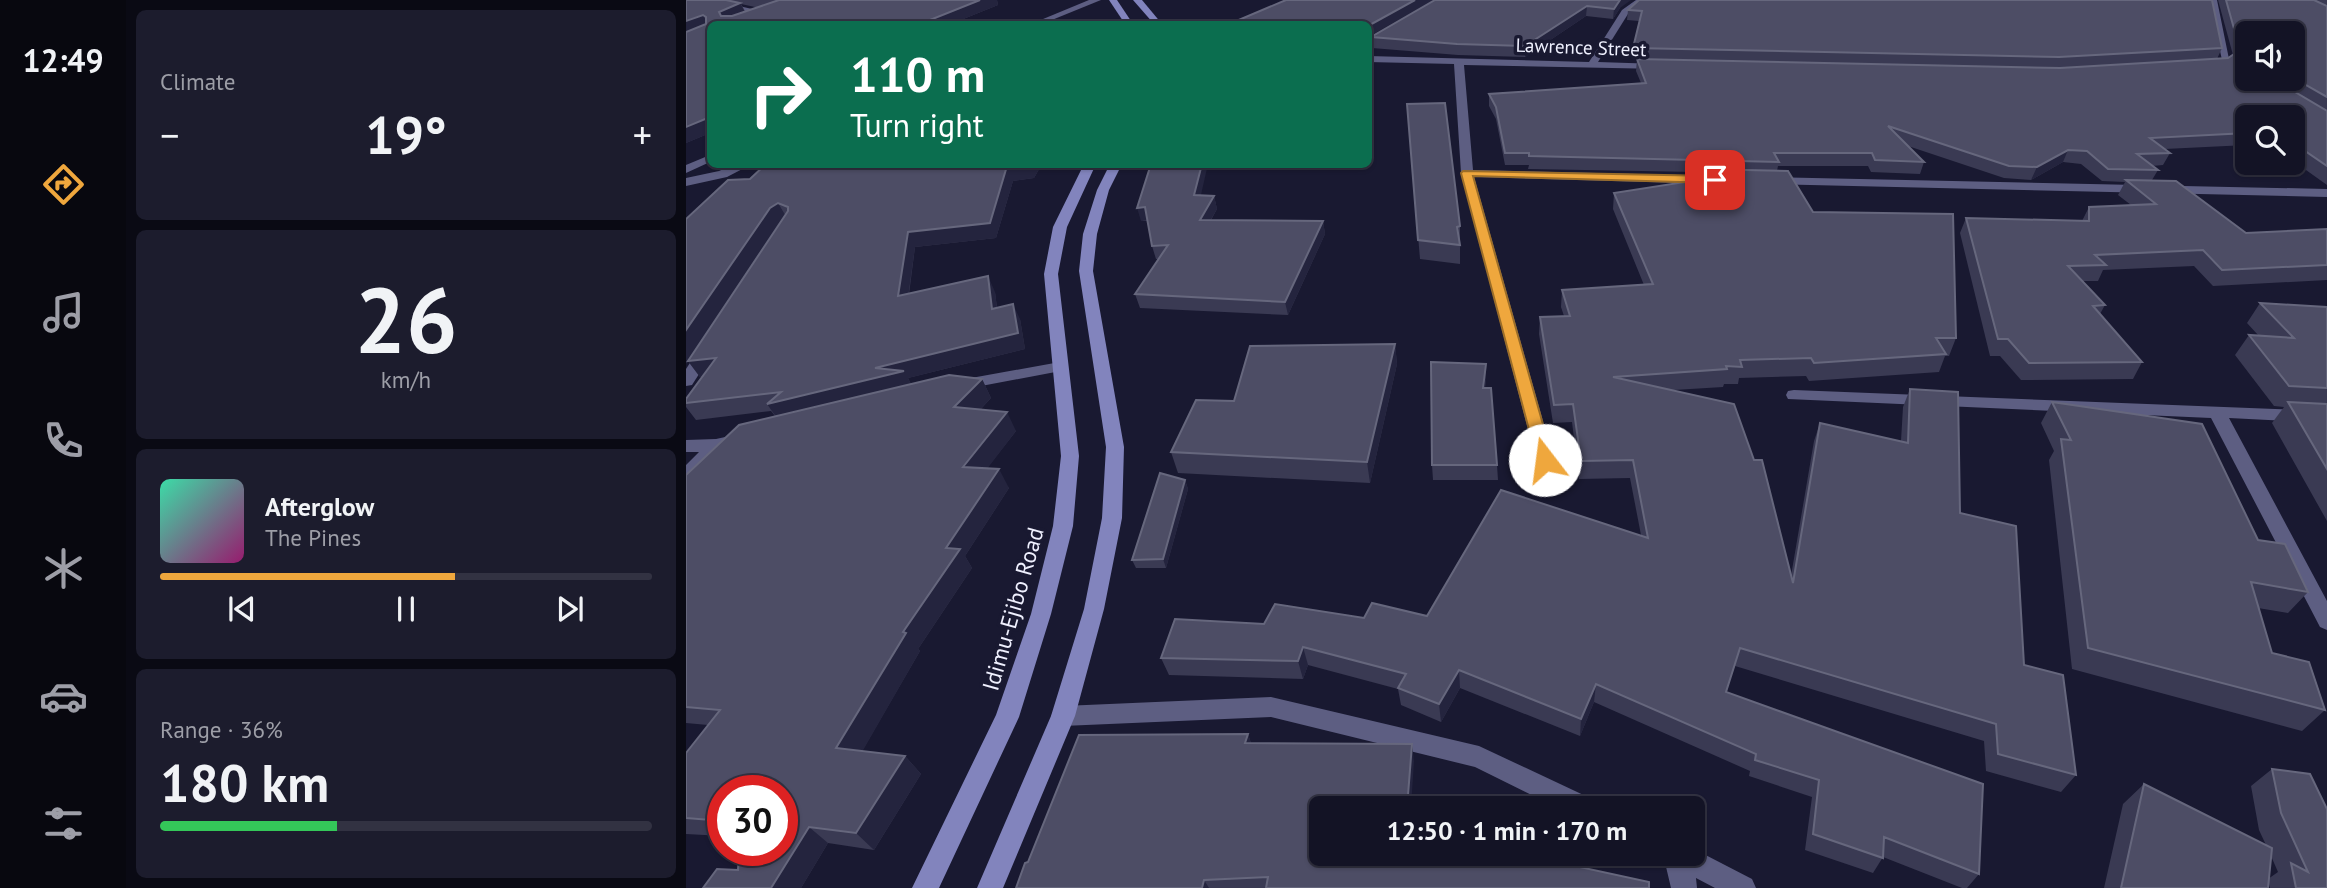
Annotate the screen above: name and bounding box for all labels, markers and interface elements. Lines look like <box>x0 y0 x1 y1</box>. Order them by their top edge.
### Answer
map controls <box>2235 21 2305 175</box>
button: sound <box>2235 21 2305 91</box>
street label: Lawrence Street <box>1515 33 1647 61</box>
text: 12:49 <box>22 39 104 81</box>
text: 110 m <box>850 42 985 106</box>
icon: right <box>735 49 826 140</box>
text: Climate <box>160 67 235 96</box>
text: 19° <box>365 101 447 168</box>
text: Turn right <box>850 104 984 146</box>
button: search <box>2235 105 2305 175</box>
text: − <box>160 110 179 159</box>
text: + <box>633 110 652 159</box>
pin <box>1685 150 1745 210</box>
icon: directions <box>39 160 88 209</box>
icon: arrive <box>1696 161 1734 199</box>
text: 26 <box>354 260 458 378</box>
icon: music <box>39 288 88 337</box>
text: km/h <box>381 365 431 394</box>
icon: phone <box>39 416 88 465</box>
position arrow <box>1508 423 1582 497</box>
text: Afterglow <box>265 490 374 523</box>
text: The Pines <box>265 523 361 552</box>
street label: Idimu-Ejibo Road <box>975 524 1050 694</box>
icon: climate <box>39 544 88 593</box>
icon: previous <box>223 590 261 628</box>
icon: pause <box>387 590 425 628</box>
icon: next <box>551 590 589 628</box>
icon: car <box>39 672 88 721</box>
text: Range · 36% <box>160 715 283 744</box>
text: 180 km <box>160 749 329 816</box>
speed limit sign: 30 <box>707 775 798 866</box>
icon: filters <box>39 799 88 848</box>
text: 12:50 · 1 min · 170 m <box>1387 814 1627 847</box>

